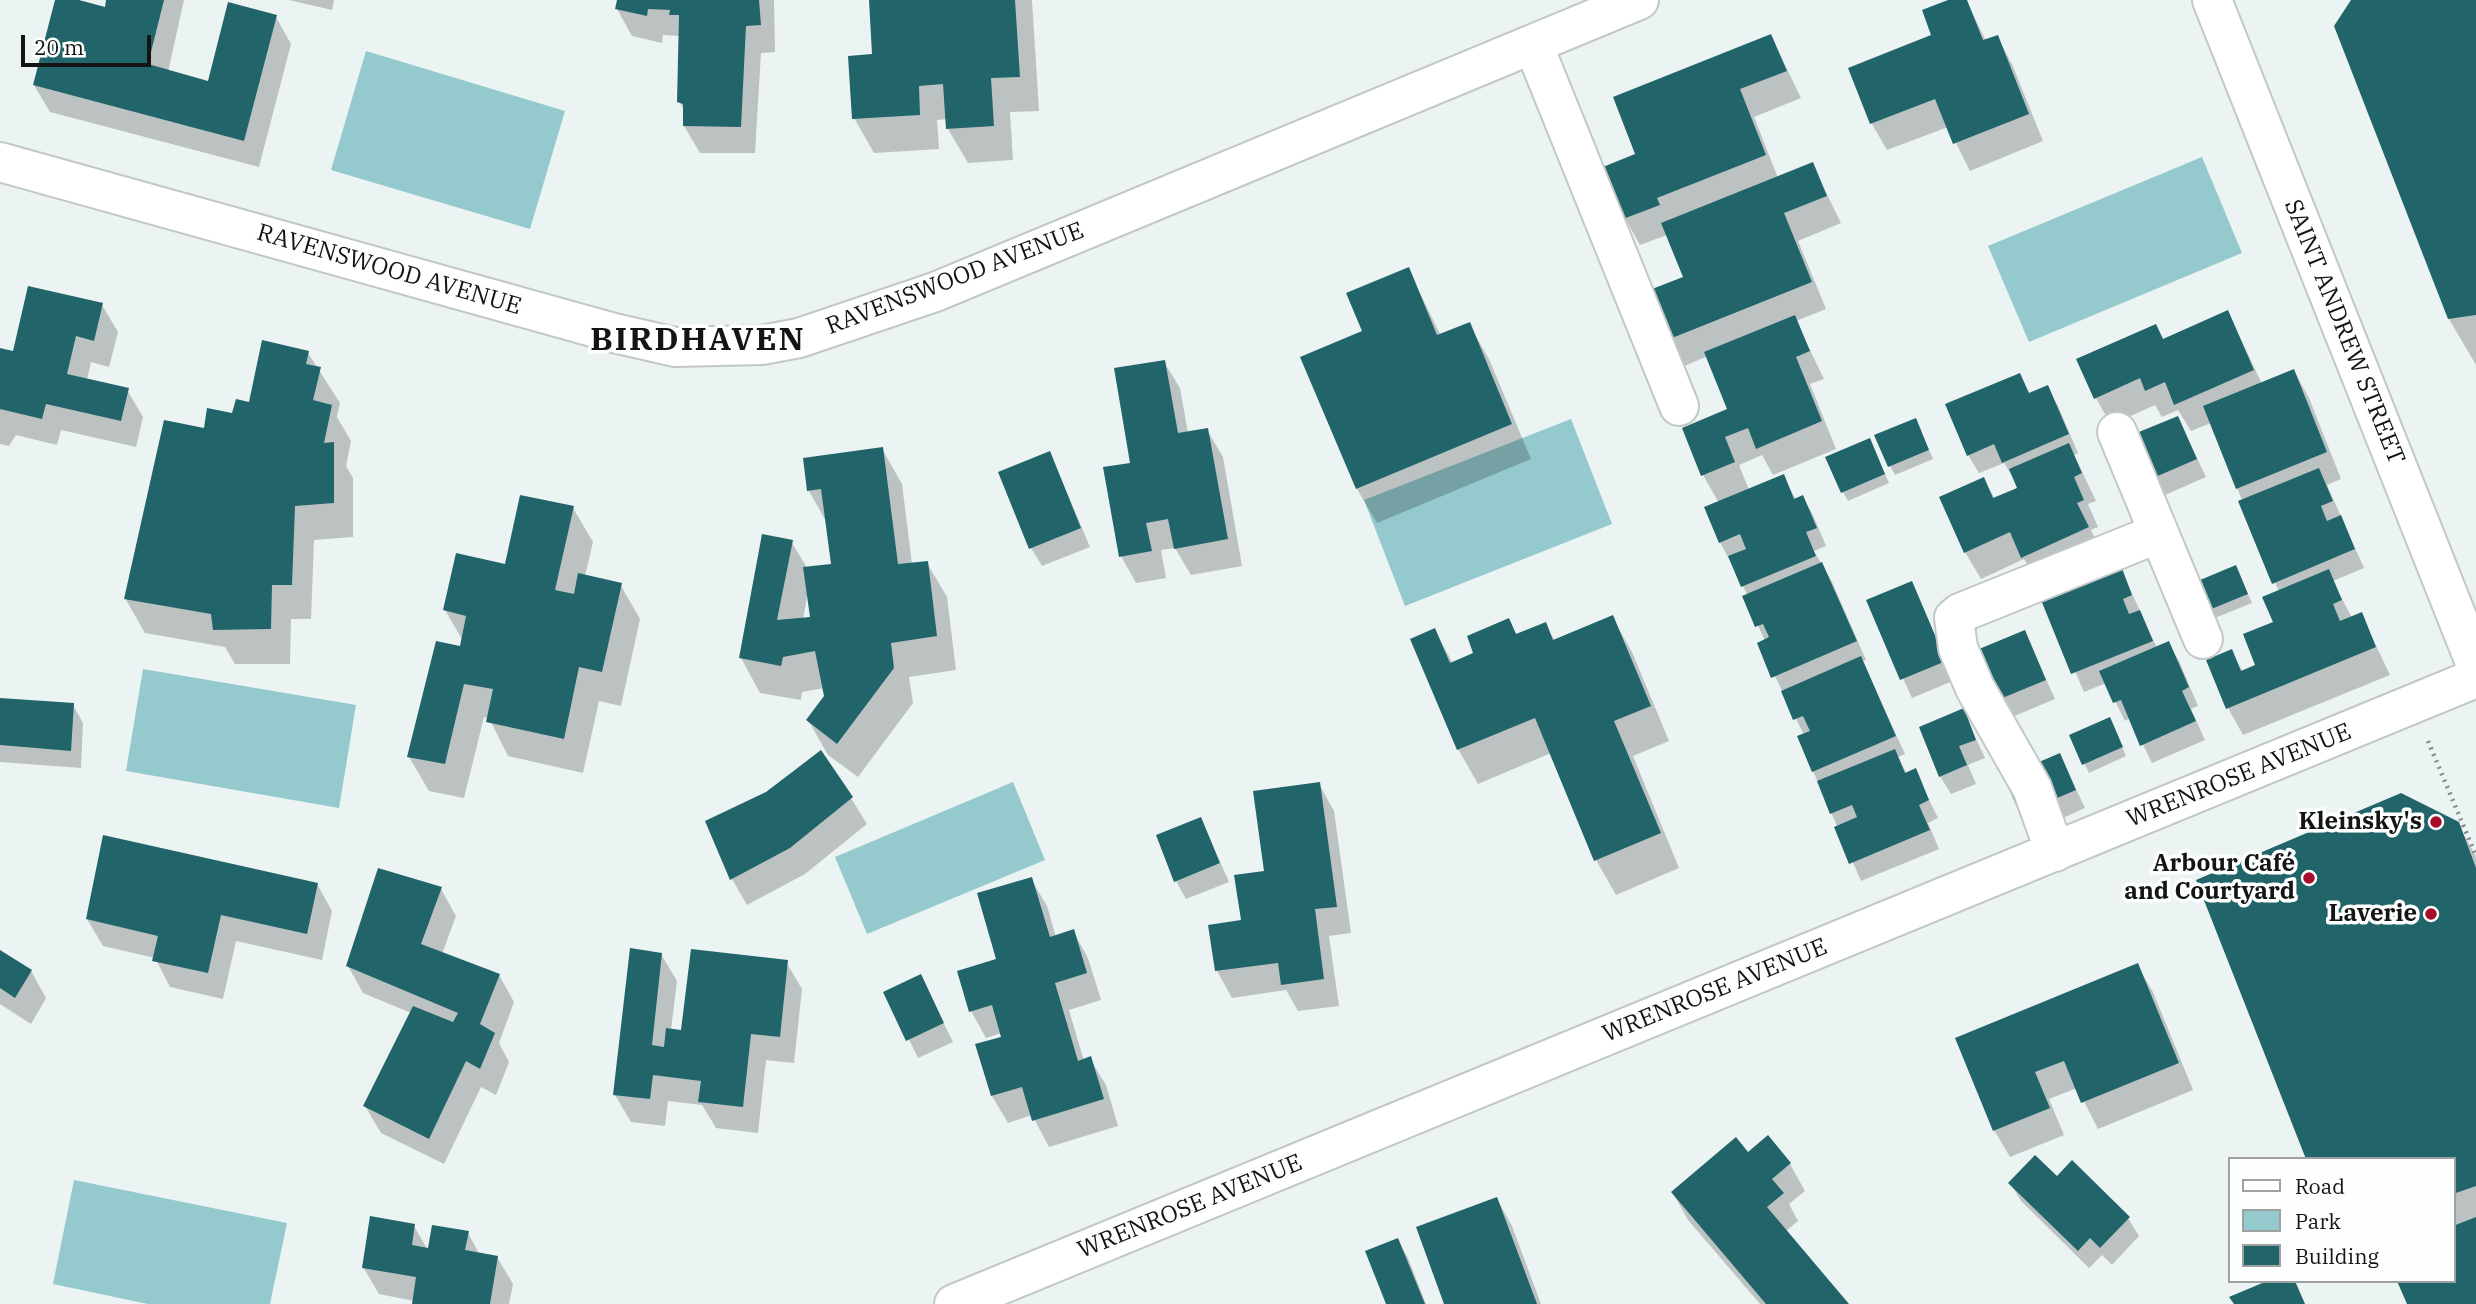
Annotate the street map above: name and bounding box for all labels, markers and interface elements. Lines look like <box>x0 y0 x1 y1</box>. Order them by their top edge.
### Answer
scale bar <box>24 21 154 65</box>
text: 20 m <box>34 33 84 61</box>
street label: SAINT ANDREW STREET <box>2278 195 2410 469</box>
street label: RAVENSWOOD AVENUE <box>822 217 1088 341</box>
street label: RAVENSWOOD AVENUE <box>253 218 525 322</box>
district label: BIRDHAVEN <box>591 322 805 360</box>
street label: WRENROSE AVENUE <box>2122 718 2356 834</box>
place label: Kleinsky's <box>2298 808 2422 836</box>
marker: Kleinsky's <box>2428 814 2444 830</box>
place label: Arbour Café and Courtyard <box>2124 850 2295 906</box>
marker: Arbour Café and Courtyard <box>2301 870 2317 886</box>
place label: Laverie <box>2328 900 2417 928</box>
marker: Laverie <box>2423 906 2439 922</box>
street label: WRENROSE AVENUE <box>1598 933 1832 1049</box>
street label: WRENROSE AVENUE <box>1073 1149 1307 1265</box>
legend <box>2228 1157 2455 1283</box>
text: Road <box>2295 1172 2345 1200</box>
text: Park <box>2295 1207 2341 1235</box>
text: Building <box>2295 1242 2379 1270</box>

